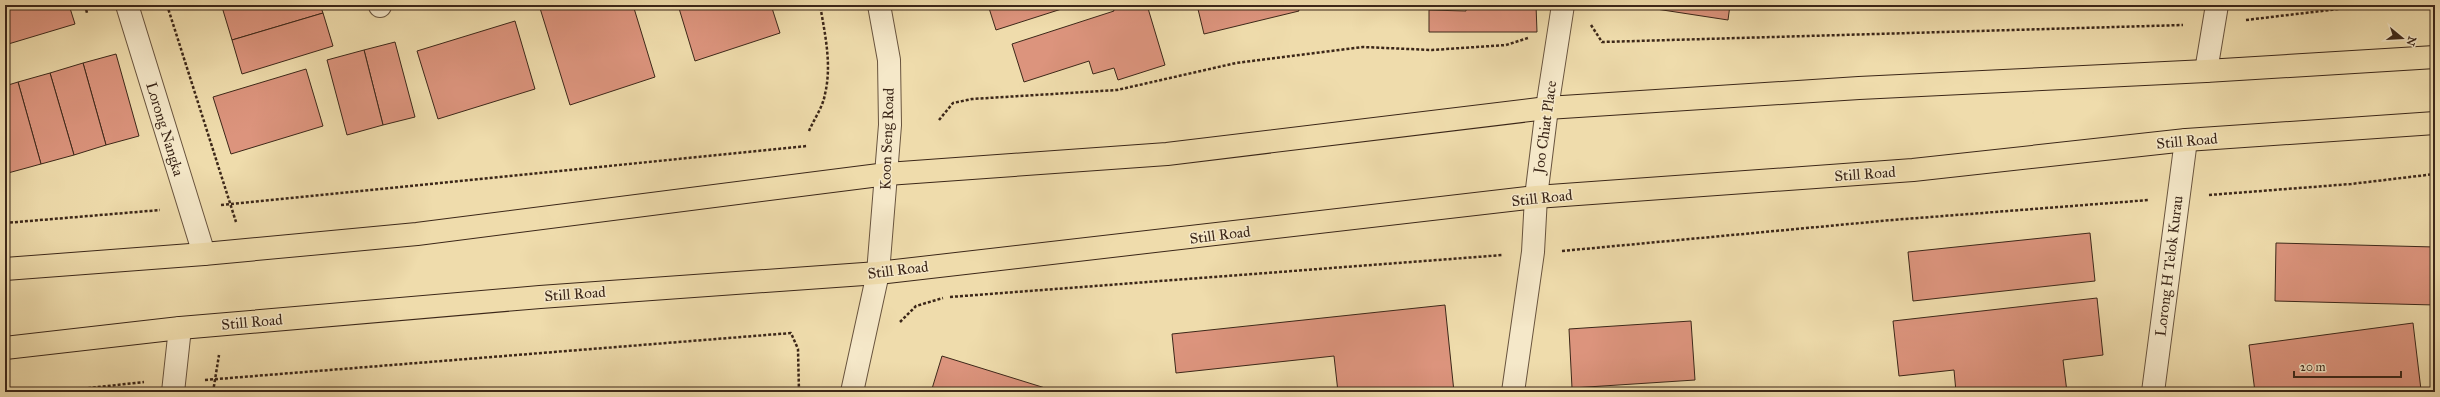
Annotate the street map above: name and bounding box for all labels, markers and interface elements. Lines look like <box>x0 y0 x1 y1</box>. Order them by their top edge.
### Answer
north arrow <box>2382 18 2422 58</box>
text: N <box>2403 34 2419 48</box>
street label: Joo Chiat Place <box>1529 79 1561 177</box>
street label: Lorong Nangka <box>142 80 188 179</box>
street label: Koon Seng Road <box>876 87 898 190</box>
street label: Still Road <box>2156 129 2219 153</box>
street label: Still Road <box>1834 163 1897 185</box>
street label: Still Road <box>1511 186 1574 210</box>
street label: Lorong H Telok Kurau <box>2151 194 2187 338</box>
street label: Still Road <box>1188 222 1252 248</box>
street label: Still Road <box>866 257 930 283</box>
street label: Still Road <box>544 283 607 305</box>
street label: Still Road <box>221 310 284 334</box>
scale bar <box>2294 353 2401 379</box>
text: 20 m <box>2300 360 2326 374</box>

